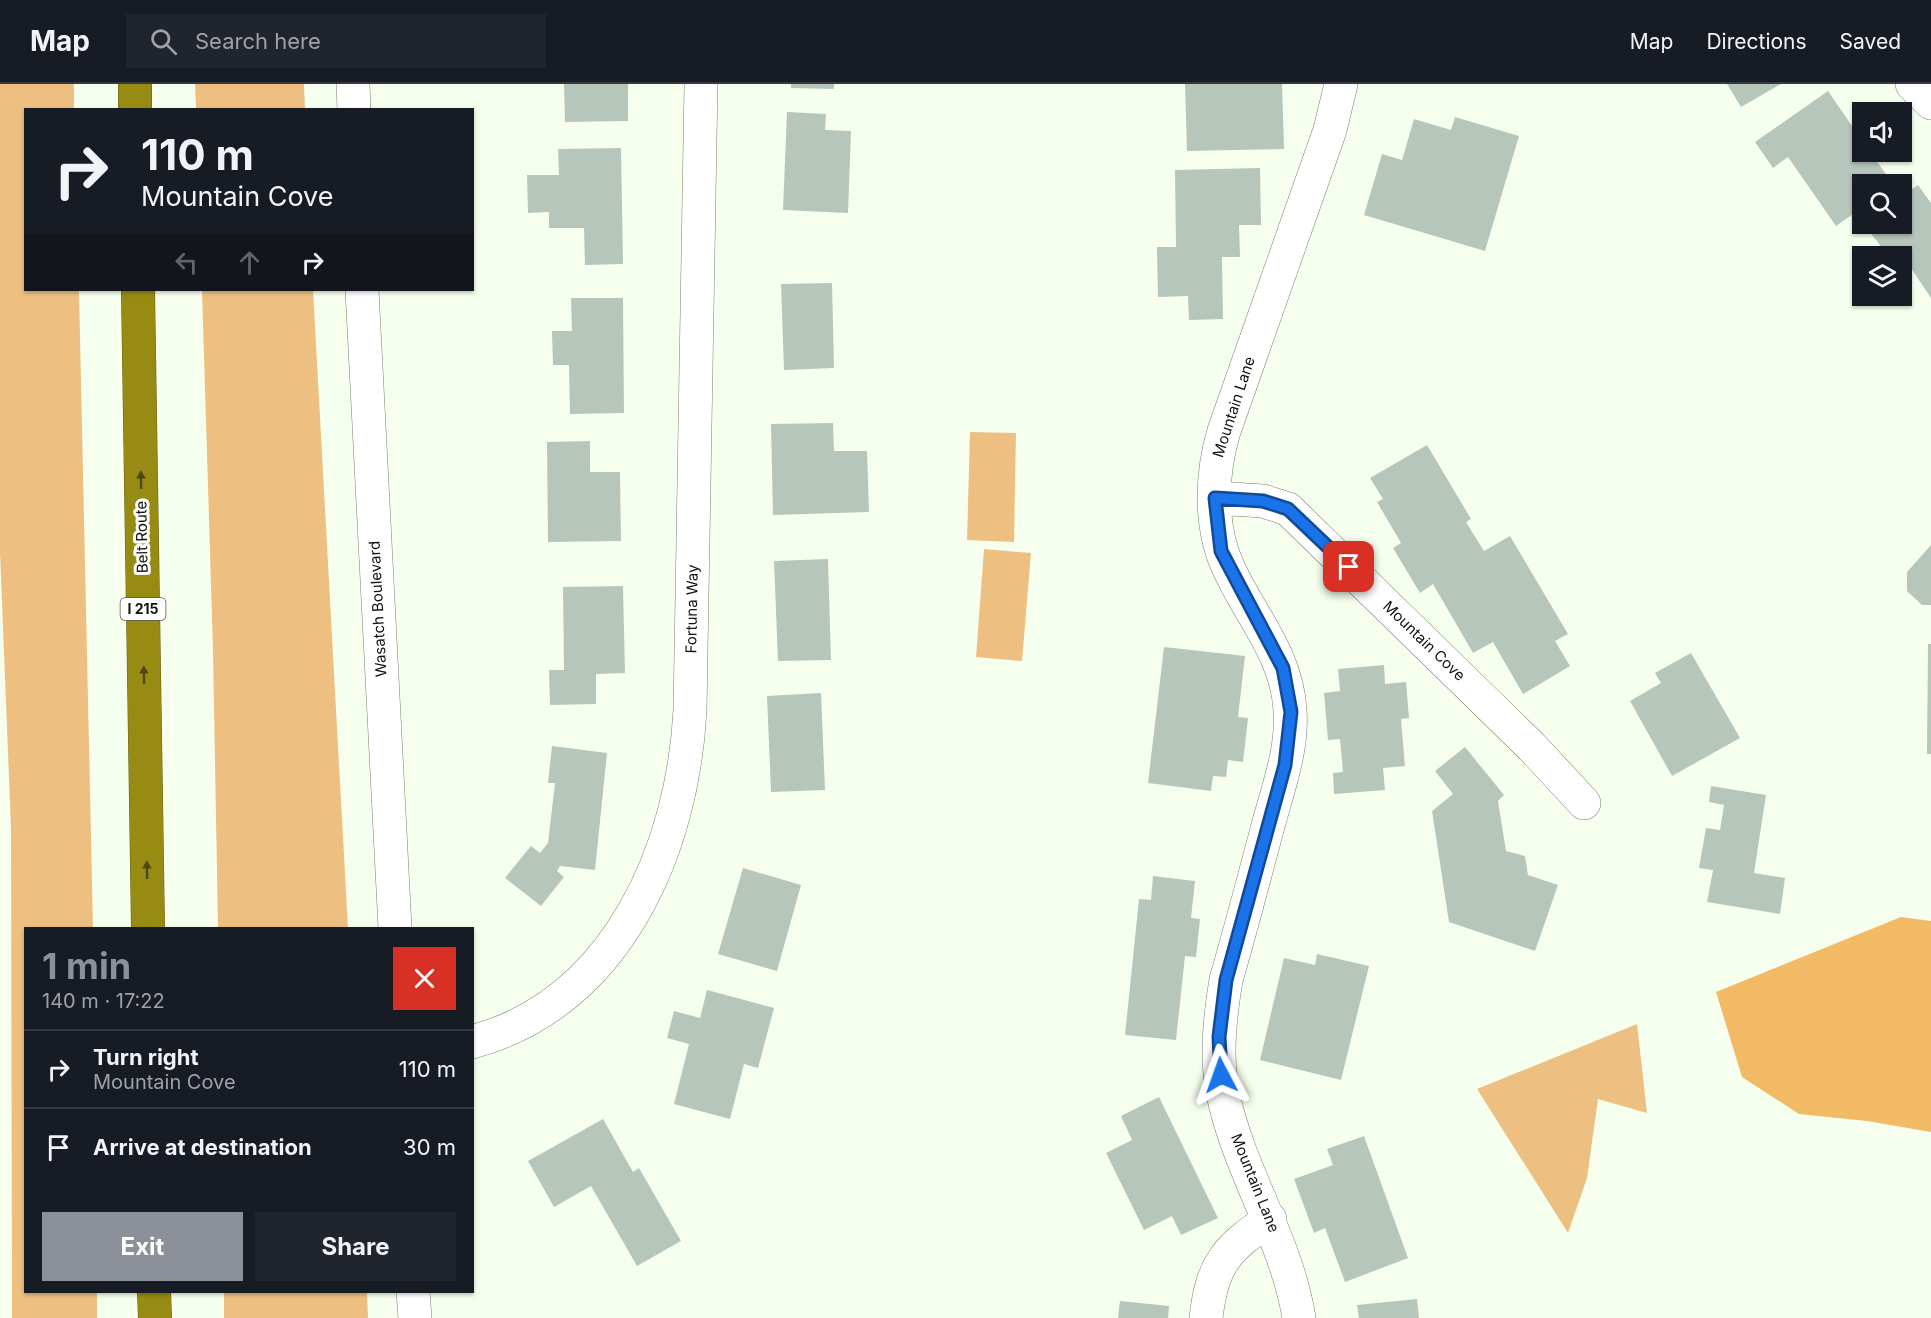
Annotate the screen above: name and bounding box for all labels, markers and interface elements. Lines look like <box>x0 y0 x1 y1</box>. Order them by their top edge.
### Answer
search box <box>126 14 546 68</box>
text: Map <box>30 24 90 58</box>
icon: search <box>147 25 180 58</box>
text: Search here <box>195 28 321 54</box>
text: Map <box>1630 29 1673 54</box>
text: Directions <box>1706 29 1807 54</box>
text: Saved <box>1840 29 1901 54</box>
map controls <box>1852 102 1912 306</box>
button: sound <box>1852 102 1912 162</box>
text: 110 m <box>141 129 254 180</box>
icon: right <box>42 132 120 210</box>
button: search <box>1852 174 1912 234</box>
text: Mountain Cove <box>141 180 333 213</box>
icon: left <box>170 246 203 279</box>
icon: ahead <box>233 246 266 279</box>
icon: right <box>296 246 329 279</box>
button: layers <box>1852 246 1912 306</box>
street label: Mountain Lane <box>1208 354 1259 460</box>
one-way arrow <box>136 471 146 490</box>
street label: Belt Route <box>131 501 152 573</box>
street label: Wasatch Boulevard <box>364 540 391 678</box>
pin <box>1323 541 1374 592</box>
icon: arrive <box>1332 550 1365 583</box>
street label: Fortuna Way <box>681 564 702 654</box>
street label: Mountain Cove <box>1379 597 1469 685</box>
road number: I 215 <box>120 598 166 620</box>
one-way arrow <box>139 666 149 685</box>
one-way arrow <box>143 861 152 880</box>
text: 1 min <box>42 944 131 988</box>
button: close <box>393 947 456 1010</box>
text: 140 m · 17:22 <box>42 989 165 1013</box>
position arrow <box>1189 1043 1253 1107</box>
text: Turn right <box>93 1044 199 1070</box>
icon: right <box>42 1053 75 1086</box>
text: 110 m <box>399 1056 456 1082</box>
text: Mountain Cove <box>93 1070 236 1094</box>
icon: arrive <box>42 1131 75 1164</box>
street label: Mountain Lane <box>1227 1131 1284 1235</box>
text: Arrive at destination <box>93 1134 312 1160</box>
text: 30 m <box>403 1134 456 1160</box>
button: Exit <box>42 1212 243 1281</box>
button: Share <box>255 1212 456 1281</box>

